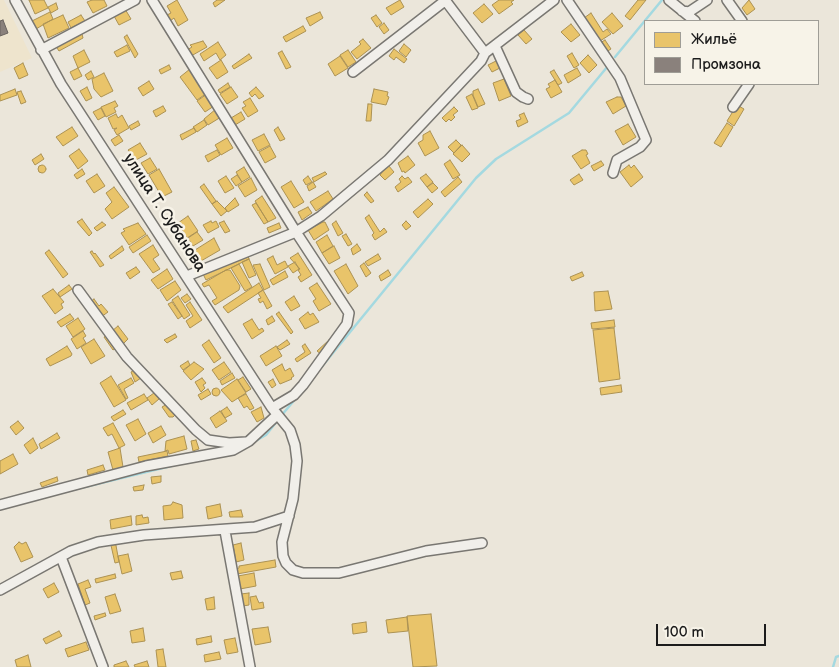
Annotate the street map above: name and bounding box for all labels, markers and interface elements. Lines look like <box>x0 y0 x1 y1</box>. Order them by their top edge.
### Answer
legend <box>644 20 819 85</box>
text: Жильё <box>691 30 737 49</box>
text: Промзона <box>691 55 761 74</box>
street label: улица Т. Субанова <box>119 150 209 276</box>
scale bar <box>659 614 769 646</box>
text: 100 m <box>664 623 704 642</box>

